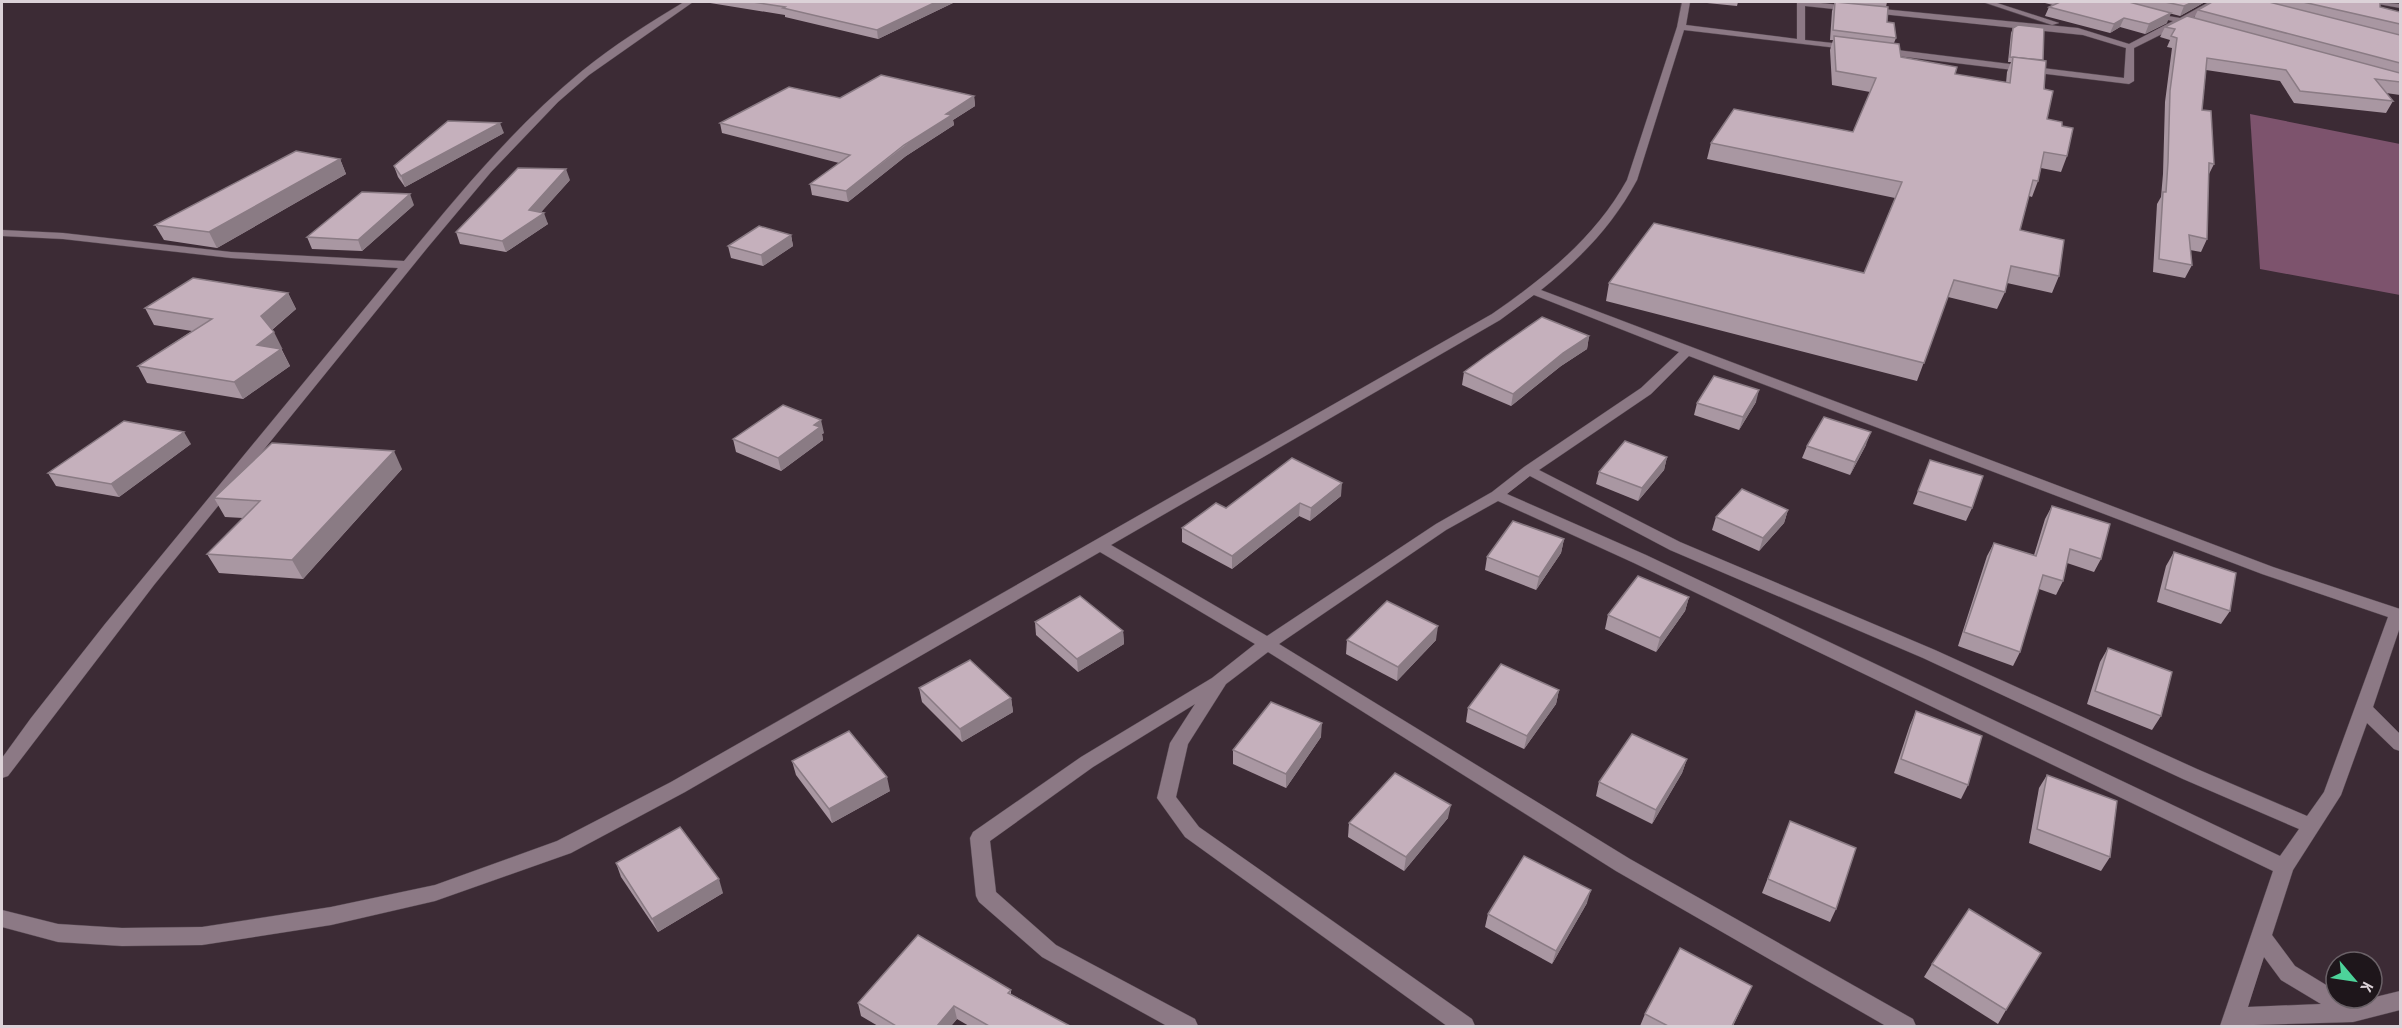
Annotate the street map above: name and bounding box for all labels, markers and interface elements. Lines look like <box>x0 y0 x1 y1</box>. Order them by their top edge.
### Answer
north arrow <box>2324 950 2384 1010</box>
text: K <box>2356 979 2378 996</box>

